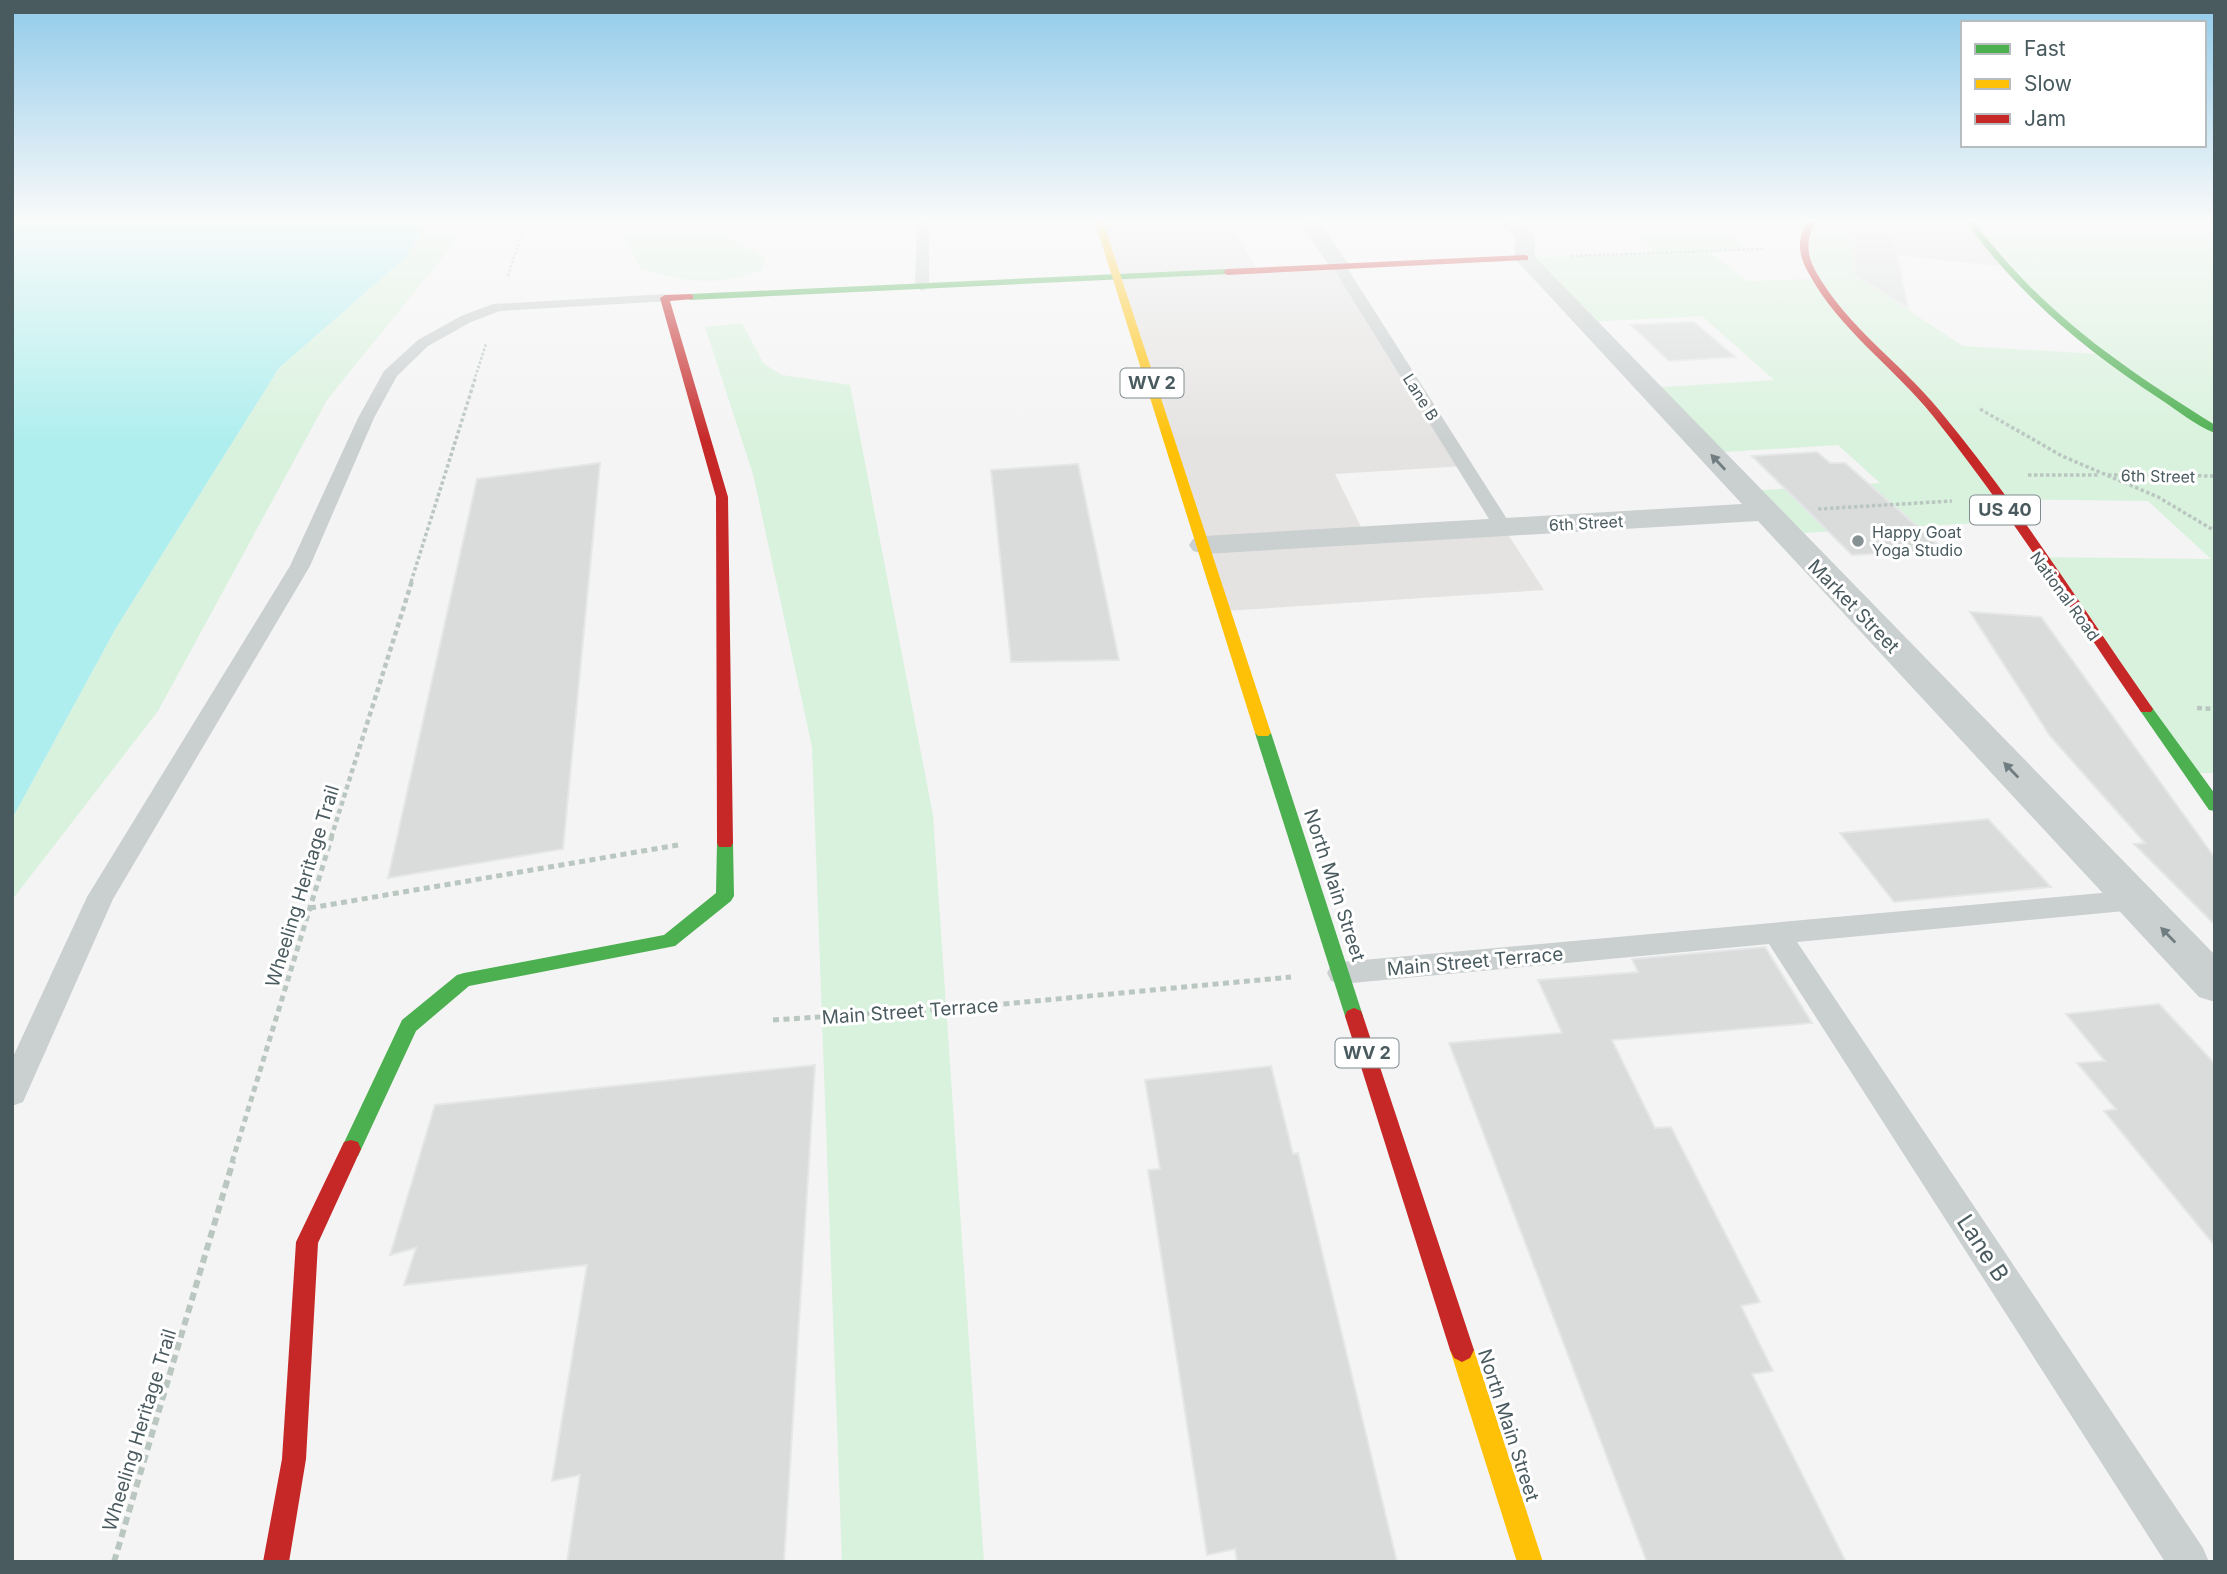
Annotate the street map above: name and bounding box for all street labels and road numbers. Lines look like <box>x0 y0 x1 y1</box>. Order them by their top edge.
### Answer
road number: WV 2 <box>1120 368 1184 398</box>
street label: Lane B <box>1399 370 1443 424</box>
street label: 6th Street <box>2121 465 2195 487</box>
road number: US 40 <box>1970 496 2040 524</box>
street label: 6th Street <box>1548 511 1624 535</box>
street label: National Road <box>2026 548 2104 644</box>
street label: Market Street <box>1803 555 1904 658</box>
street label: Wheeling Heritage Trail <box>261 782 344 990</box>
street label: North Main Street <box>1299 806 1370 964</box>
street label: Main Street Terrace <box>1386 942 1564 981</box>
street label: Main Street Terrace <box>821 994 999 1029</box>
road number: WV 2 <box>1336 1038 1398 1068</box>
street label: Lane B <box>1951 1209 2015 1287</box>
street label: Wheeling Heritage Trail <box>98 1326 181 1534</box>
street label: North Main Street <box>1473 1346 1544 1504</box>

